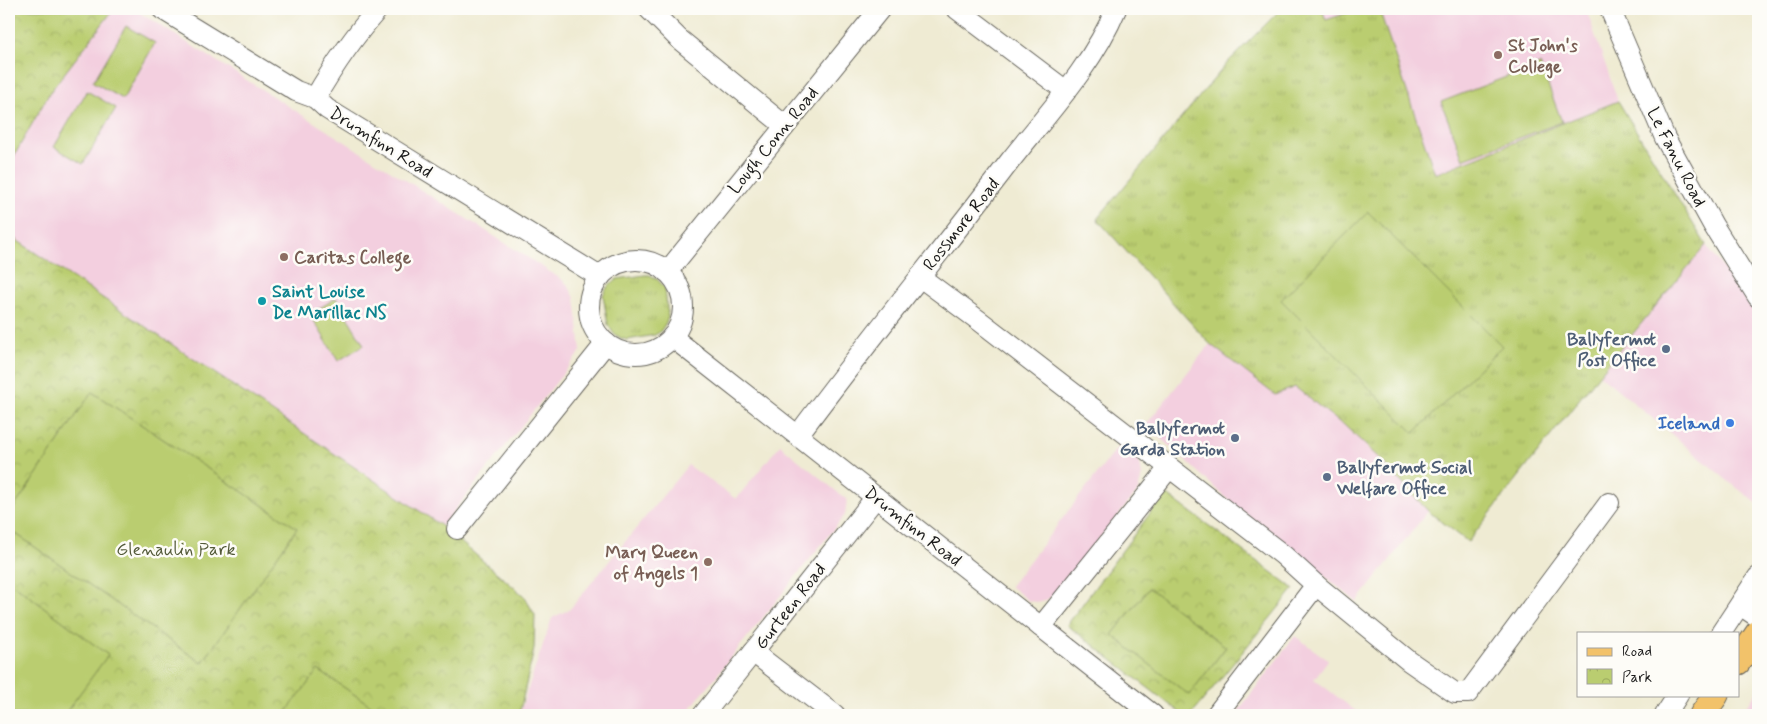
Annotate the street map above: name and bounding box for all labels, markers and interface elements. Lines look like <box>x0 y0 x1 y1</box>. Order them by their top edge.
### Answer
place label: St John's College <box>1508 34 1578 79</box>
marker: St John's College <box>1492 49 1504 61</box>
street label: Lough Conn Road <box>723 82 826 201</box>
street label: Drumfinn Road <box>324 101 437 184</box>
street label: Le Fanu Road <box>1641 104 1711 211</box>
street label: Rossmore Road <box>918 173 1006 276</box>
place label: Caritas College <box>294 246 412 272</box>
marker: Caritas College <box>278 251 290 263</box>
place label: Saint Louise De Marillac NS <box>272 280 387 325</box>
marker: Saint Louise De Marillac NS <box>256 295 268 307</box>
place label: Ballyfermot Post Office <box>1567 328 1656 373</box>
marker: Ballyfermot Post Office <box>1660 343 1672 355</box>
place label: Iceland <box>1658 412 1720 436</box>
place label: Ballyfermot Garda Station <box>1120 417 1225 462</box>
marker: Iceland <box>1724 417 1736 429</box>
marker: Ballyfermot Garda Station <box>1229 432 1241 444</box>
place label: Ballyfermot Social Welfare Office <box>1336 456 1473 501</box>
marker: Ballyfermot Social Welfare Office <box>1321 471 1333 483</box>
street label: Drumfinn Road <box>859 481 966 572</box>
park label: Glenaulin Park <box>116 538 236 562</box>
place label: Mary Queen of Angels 1 <box>605 541 698 588</box>
marker: Mary Queen of Angels 1 <box>702 556 714 568</box>
street label: Gurteen Road <box>750 559 832 655</box>
legend <box>1577 632 1740 696</box>
text: Road <box>1622 642 1652 662</box>
text: Park <box>1622 668 1652 688</box>

